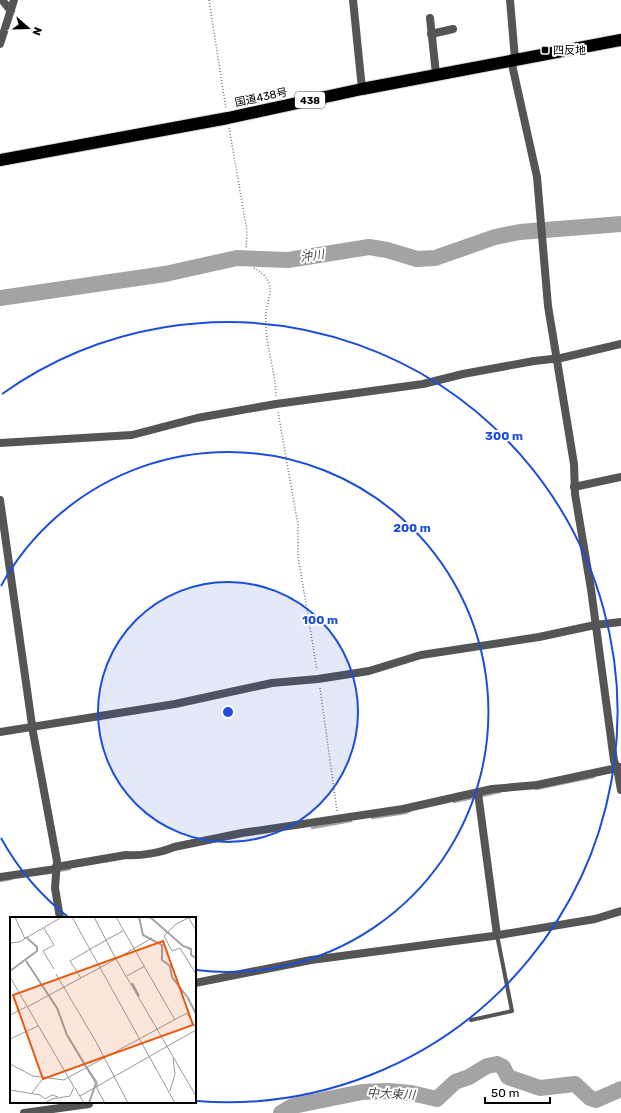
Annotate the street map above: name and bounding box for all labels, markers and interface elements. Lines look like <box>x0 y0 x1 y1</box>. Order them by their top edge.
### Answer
north arrow <box>8 8 48 48</box>
text: N <box>29 25 44 37</box>
place label: 四反地 <box>553 44 586 57</box>
marker: 四反地 <box>540 45 550 55</box>
street label: 国道438号 <box>234 86 289 109</box>
road number: 438 <box>295 92 325 108</box>
water label: 沖川 <box>299 247 327 265</box>
text: 300 m <box>485 429 523 443</box>
text: 200 m <box>393 521 431 535</box>
text: 100 m <box>302 613 338 627</box>
centre of rings <box>221 705 235 719</box>
inset map <box>10 917 196 1103</box>
scale bar <box>485 1079 550 1105</box>
water label: 中大束川 <box>367 1086 417 1102</box>
text: 50 m <box>491 1086 519 1100</box>

